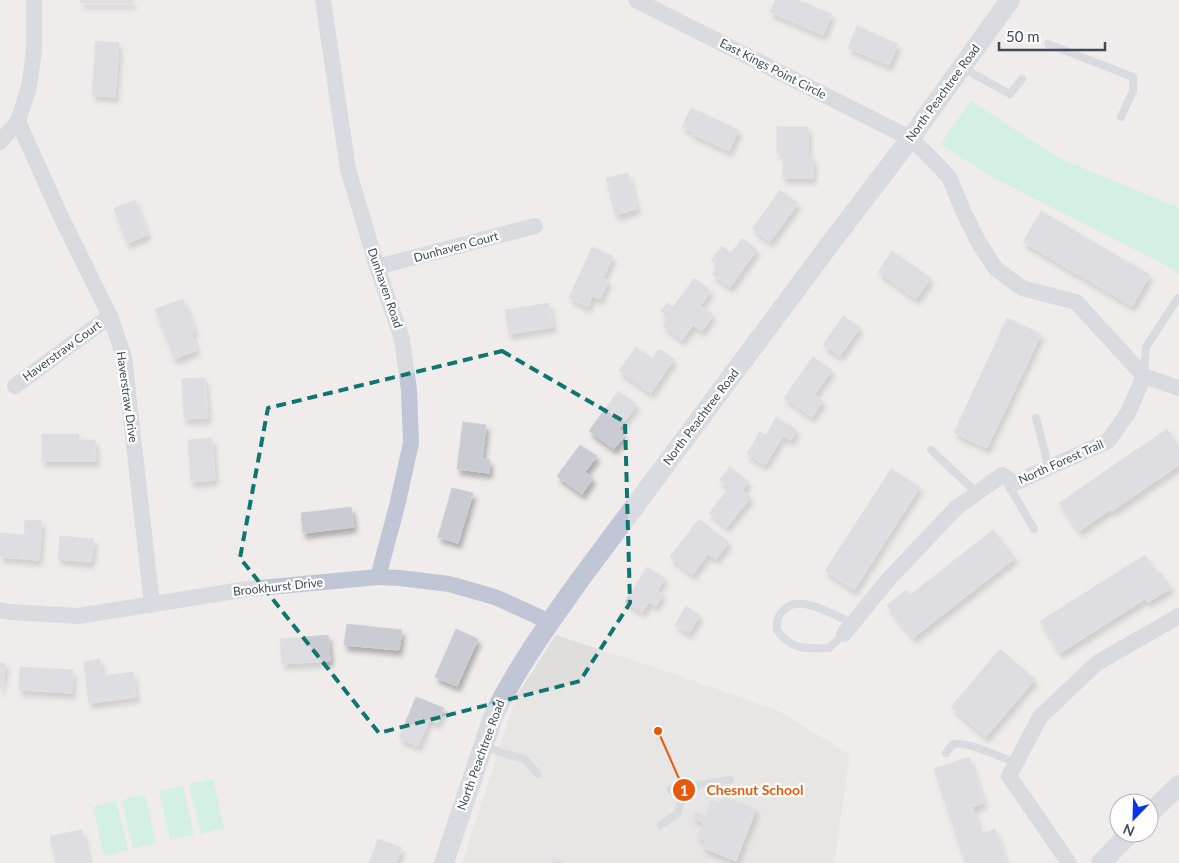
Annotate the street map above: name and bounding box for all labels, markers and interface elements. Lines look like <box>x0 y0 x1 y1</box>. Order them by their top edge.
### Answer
scale bar <box>999 20 1105 52</box>
text: 50 m <box>1006 27 1040 45</box>
street label: East Kings Point Circle <box>717 35 829 102</box>
street label: North Peachtree Road <box>902 41 983 144</box>
street label: Dunhaven Court <box>412 228 501 265</box>
street label: Dunhaven Road <box>365 246 406 330</box>
street label: Haverstraw Court <box>19 317 105 384</box>
street label: Haverstraw Drive <box>114 350 141 444</box>
street label: North Peachtree Road <box>660 366 742 468</box>
street label: North Forest Trail <box>1016 436 1106 487</box>
street label: Brookhurst Drive <box>232 574 324 599</box>
street label: North Peachtree Road <box>454 698 508 812</box>
callout: Chesnut School <box>672 776 814 805</box>
text: 1 <box>680 781 688 799</box>
text: Chesnut School <box>706 781 804 798</box>
north arrow <box>1109 793 1159 843</box>
text: N <box>1120 820 1137 840</box>

